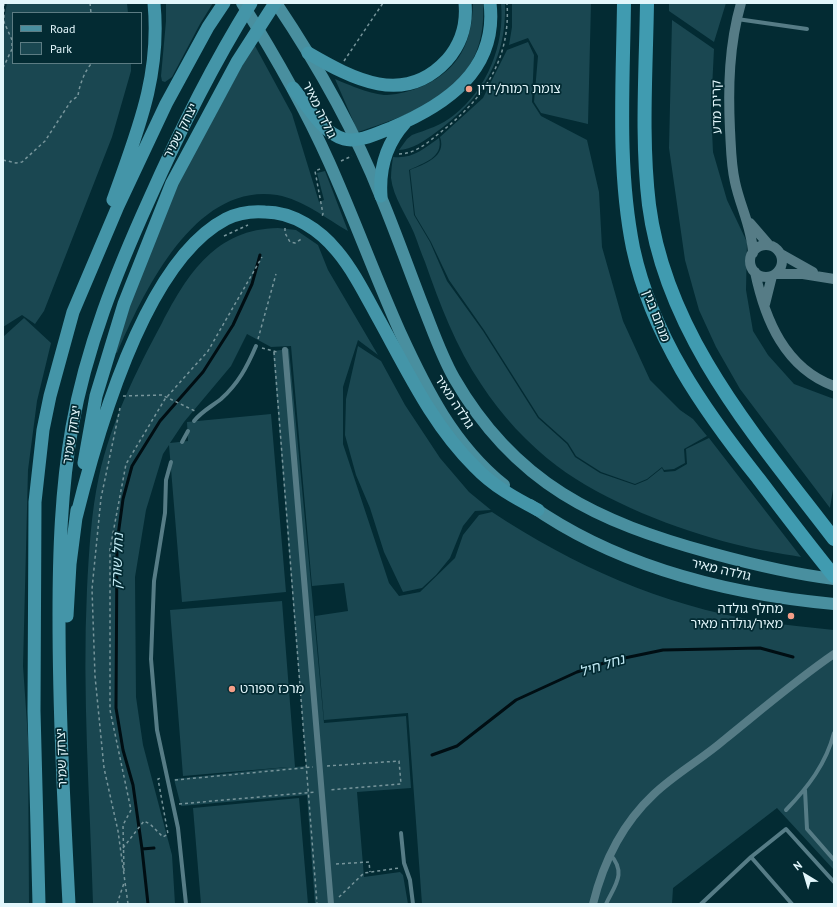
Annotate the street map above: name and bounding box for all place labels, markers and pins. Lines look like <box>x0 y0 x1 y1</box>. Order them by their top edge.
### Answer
place label: צומת רמות/ידין <box>477 81 561 97</box>
marker: צומת רמות/ידין <box>464 84 474 94</box>
place label: מחלף גולדה מאיר/גולדה מאיר <box>691 601 783 632</box>
marker: מחלף גולדה מאיר/גולדה מאיר <box>786 611 796 621</box>
place label: מרכז ספורט <box>240 681 304 697</box>
marker: מרכז ספורט <box>227 684 237 694</box>

